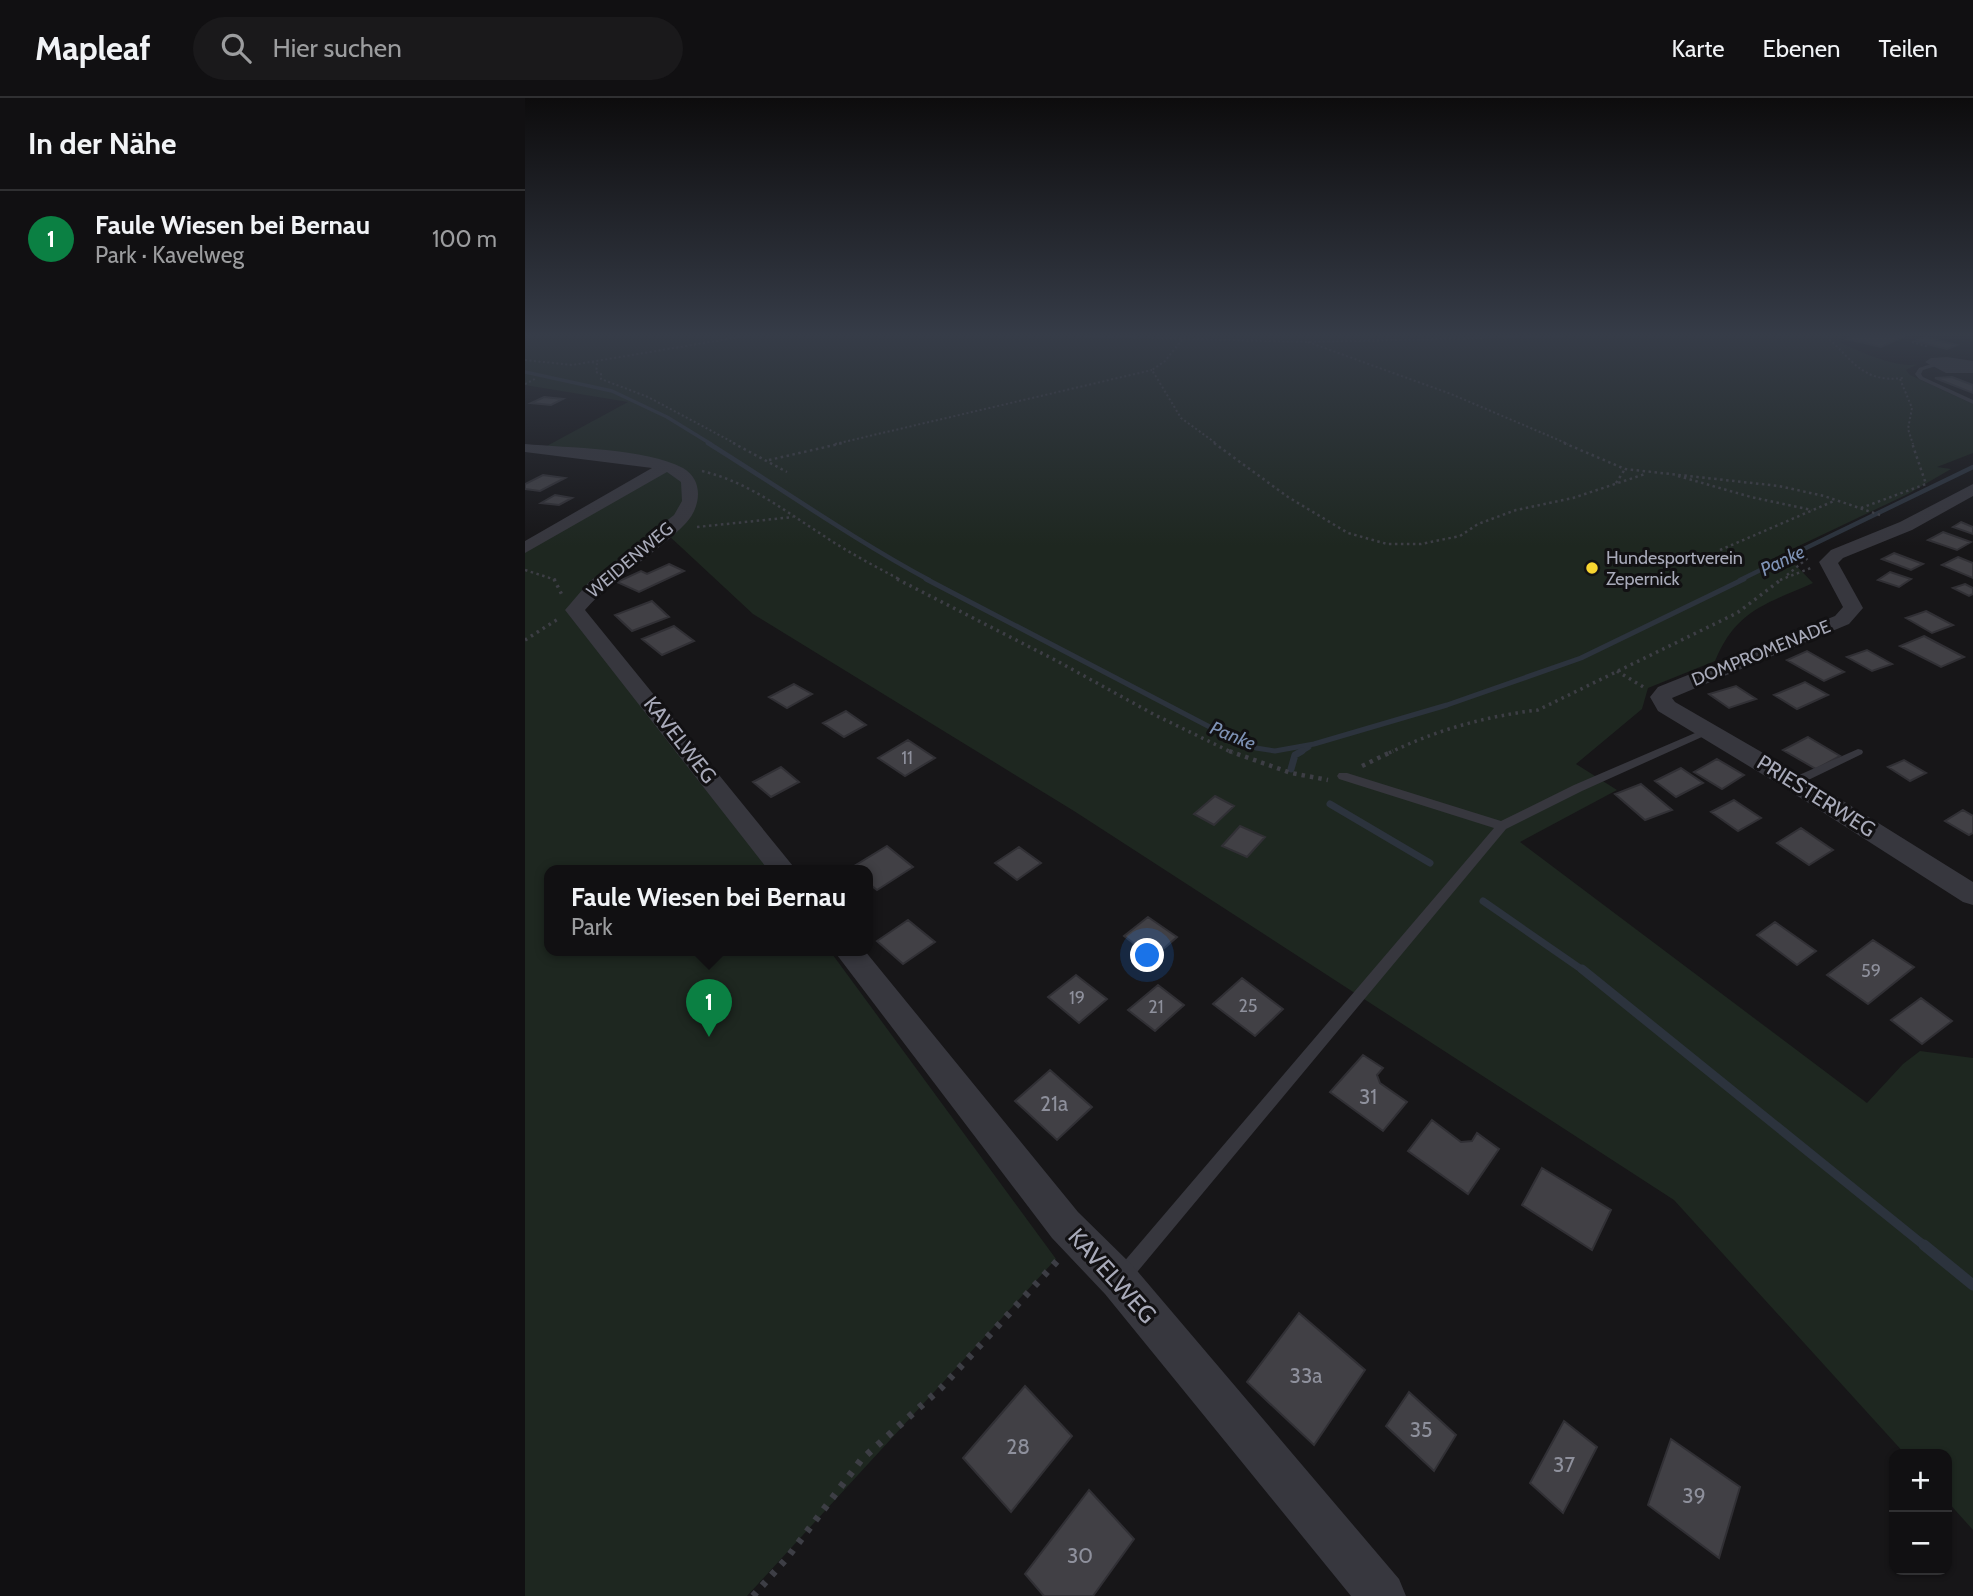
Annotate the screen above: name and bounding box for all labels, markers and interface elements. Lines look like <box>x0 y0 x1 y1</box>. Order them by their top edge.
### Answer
search box <box>193 17 683 80</box>
text: Mapleaf <box>35 28 151 68</box>
icon: search <box>217 29 255 67</box>
text: Hier suchen <box>273 32 402 64</box>
text: Karte <box>1671 34 1724 63</box>
text: Ebenen <box>1762 34 1840 63</box>
text: Teilen <box>1878 34 1938 63</box>
text: In der Nähe <box>28 125 177 162</box>
text: Faule Wiesen bei Bernau <box>95 209 370 241</box>
text: 1 <box>47 225 55 253</box>
text: 100 m <box>432 225 497 253</box>
text: Park · Kavelweg <box>95 241 244 269</box>
street label: WEIDENWEG <box>582 517 678 603</box>
water label: Panke <box>1756 540 1808 581</box>
place label: Hundesportverein Zepernick <box>1606 547 1743 590</box>
marker: Hundesportverein Zepernick <box>1584 560 1600 576</box>
street label: DOMPROMENADE <box>1688 615 1834 691</box>
street label: KAVELWEG <box>639 691 722 788</box>
water label: Panke <box>1207 716 1259 755</box>
house number: 11 <box>901 747 913 769</box>
street label: PRIESTERWEG <box>1752 749 1880 842</box>
popup <box>544 865 873 956</box>
text: Faule Wiesen bei Bernau <box>571 881 846 913</box>
text: Park <box>571 913 612 941</box>
your location <box>1130 938 1164 972</box>
house number: 59 <box>1861 960 1881 982</box>
pin: 1 <box>686 979 732 1037</box>
house number: 19 <box>1069 987 1085 1009</box>
house number: 25 <box>1238 995 1258 1017</box>
house number: 21 <box>1148 996 1164 1018</box>
house number: 31 <box>1359 1084 1377 1109</box>
house number: 21a <box>1040 1091 1068 1116</box>
street label: KAVELWEG <box>1062 1222 1163 1329</box>
house number: 33a <box>1290 1363 1322 1388</box>
house number: 35 <box>1410 1417 1432 1442</box>
house number: 28 <box>1006 1434 1030 1459</box>
map controls <box>1889 1449 1952 1575</box>
button: + <box>1889 1449 1952 1512</box>
house number: 37 <box>1553 1452 1575 1477</box>
house number: 39 <box>1682 1483 1706 1508</box>
button: − <box>1889 1512 1952 1575</box>
house number: 30 <box>1067 1543 1093 1568</box>

